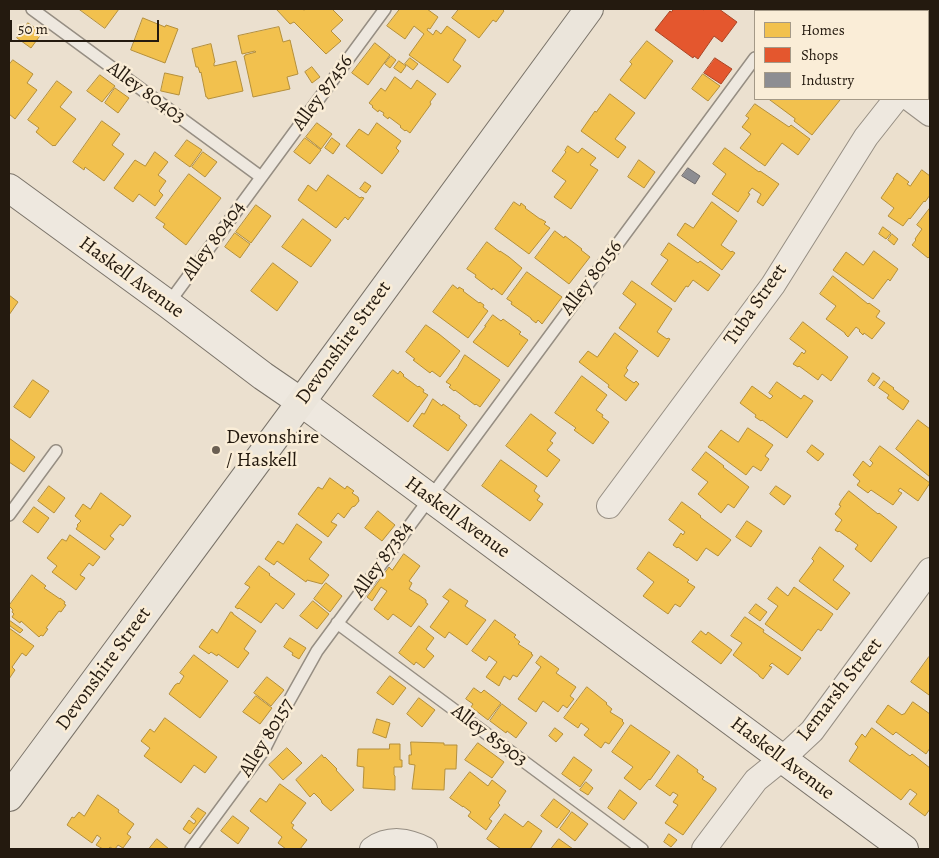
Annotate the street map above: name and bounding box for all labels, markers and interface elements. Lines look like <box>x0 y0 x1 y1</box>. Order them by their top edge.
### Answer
scale bar <box>12 10 161 42</box>
legend <box>754 10 929 100</box>
text: 50 m <box>18 19 48 39</box>
text: Homes <box>801 20 845 40</box>
text: Shops <box>801 45 838 65</box>
street label: Alley 87456 <box>287 50 359 136</box>
street label: Alley 80403 <box>102 56 190 130</box>
text: Industry <box>801 70 854 90</box>
street label: Alley 80404 <box>177 197 251 285</box>
street label: Haskell Avenue <box>74 232 188 324</box>
street label: Alley 80156 <box>556 236 628 320</box>
street label: Tuba Street <box>719 260 793 350</box>
street label: Devonshire Street <box>291 277 397 409</box>
place label: Devonshire / Haskell <box>226 426 319 473</box>
marker: Devonshire / Haskell <box>210 444 222 456</box>
street label: Haskell Avenue <box>400 472 514 564</box>
street label: Alley 87384 <box>347 517 419 603</box>
street label: Devonshire Street <box>51 603 157 735</box>
street label: Lemarsh Street <box>792 634 888 746</box>
street label: Alley 80157 <box>234 694 300 782</box>
street label: Alley 85903 <box>446 700 532 772</box>
street label: Haskell Avenue <box>725 712 839 806</box>

